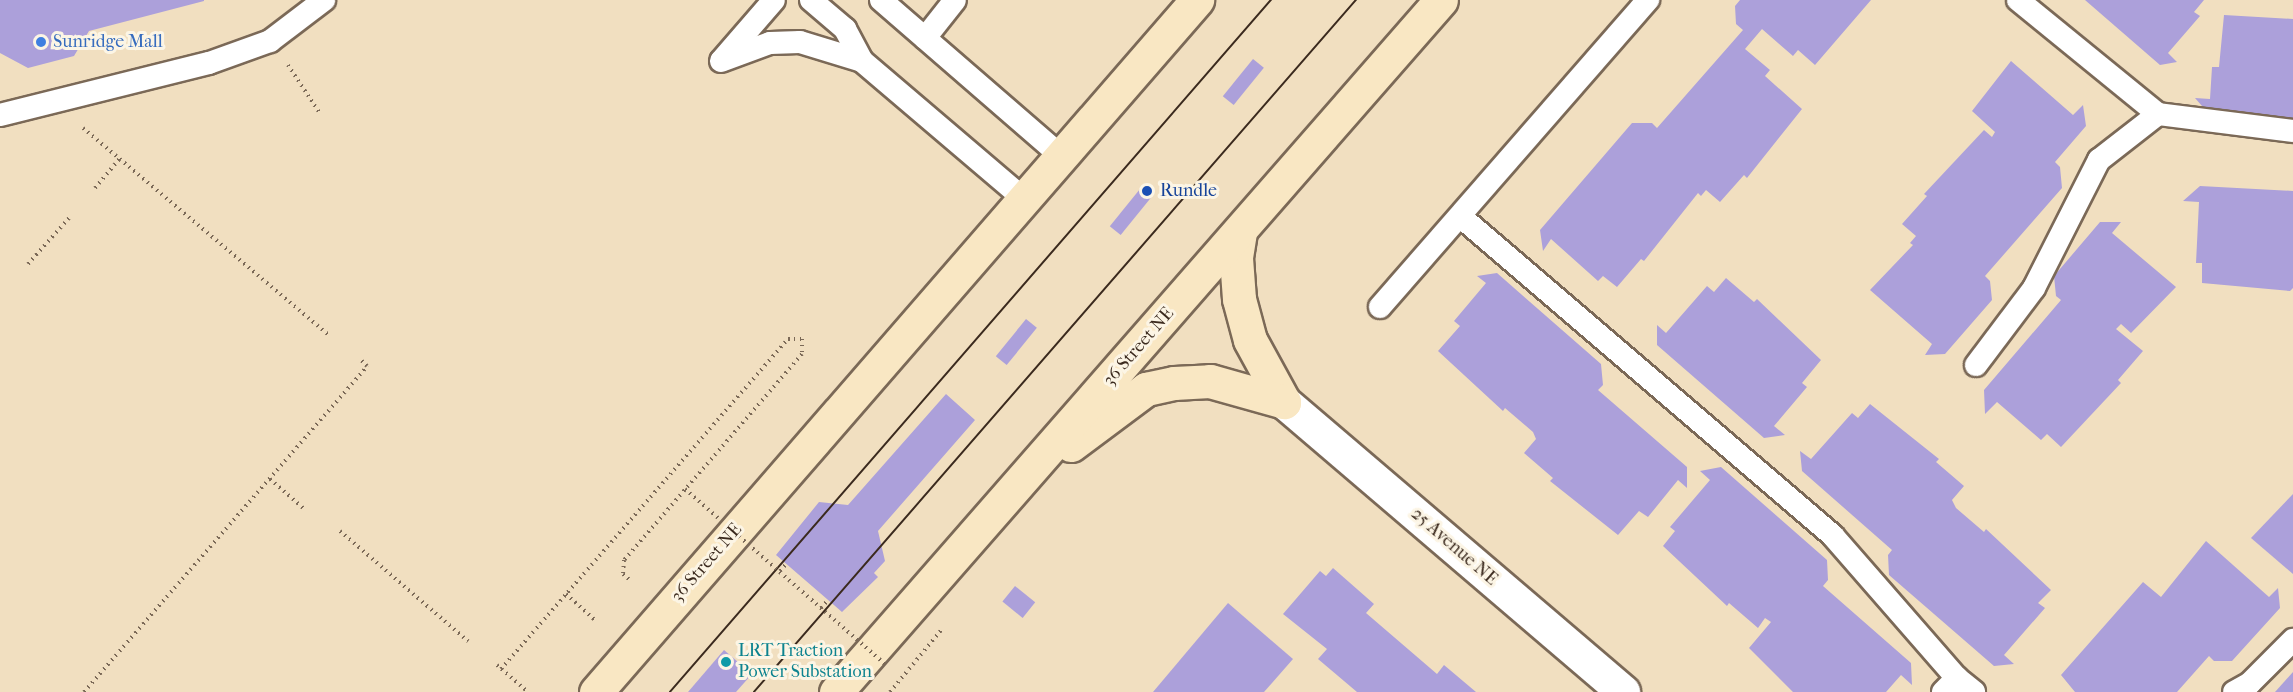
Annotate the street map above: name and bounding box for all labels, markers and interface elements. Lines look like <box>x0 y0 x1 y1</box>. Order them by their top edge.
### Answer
place label: Sunridge Mall <box>53 31 163 53</box>
marker: Sunridge Mall <box>34 35 48 49</box>
place label: Rundle <box>1160 180 1217 202</box>
marker: Rundle <box>1138 182 1156 200</box>
street label: 36 Street NE <box>1099 303 1179 391</box>
street label: 25 Avenue NE <box>1406 504 1502 590</box>
street label: 36 Street NE <box>667 519 747 607</box>
place label: LRT Traction Power Substation <box>738 641 872 684</box>
marker: LRT Traction Power Substation <box>719 655 733 669</box>

